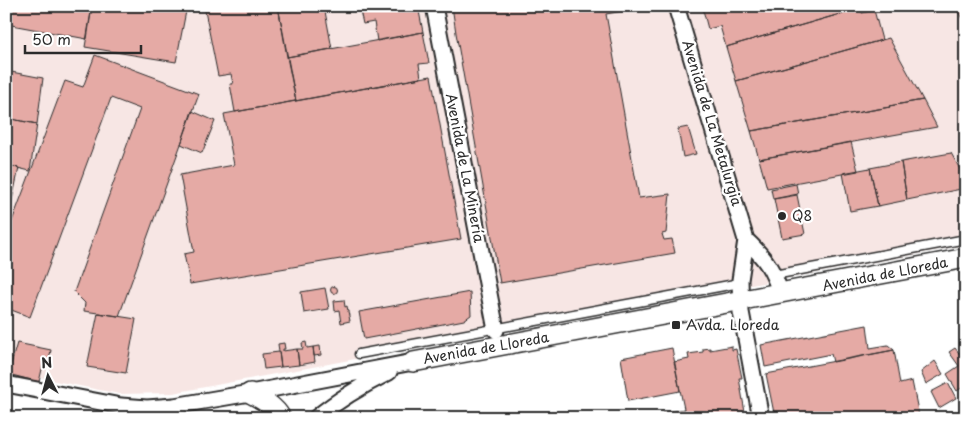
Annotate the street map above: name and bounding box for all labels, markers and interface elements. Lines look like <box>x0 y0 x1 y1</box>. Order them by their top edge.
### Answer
scale bar <box>25 22 141 54</box>
text: 50 m <box>32 27 71 50</box>
street label: Avenida de La Metalurgia <box>677 37 748 209</box>
street label: Avenida de La Minería <box>441 92 490 244</box>
place label: Q8 <box>792 205 812 226</box>
marker: Q8 <box>776 210 788 222</box>
street label: Avenida de Lloreda <box>820 251 950 296</box>
place label: Avda. Lloreda <box>686 314 780 335</box>
marker: Avda. Lloreda <box>670 319 682 331</box>
street label: Avenida de Lloreda <box>421 326 551 369</box>
north arrow <box>22 352 72 402</box>
text: N <box>40 352 53 374</box>

